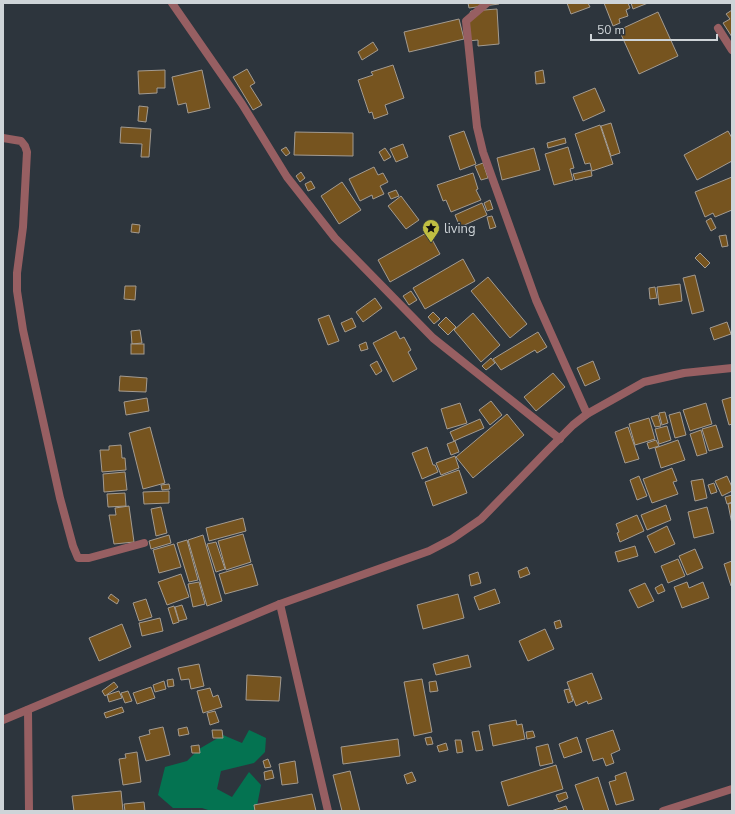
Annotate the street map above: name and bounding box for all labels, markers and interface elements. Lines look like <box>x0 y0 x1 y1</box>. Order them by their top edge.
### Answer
scale bar <box>591 16 717 42</box>
text: 50 m <box>597 22 625 38</box>
place icon: living <box>421 218 441 243</box>
place label: living <box>444 220 476 238</box>

